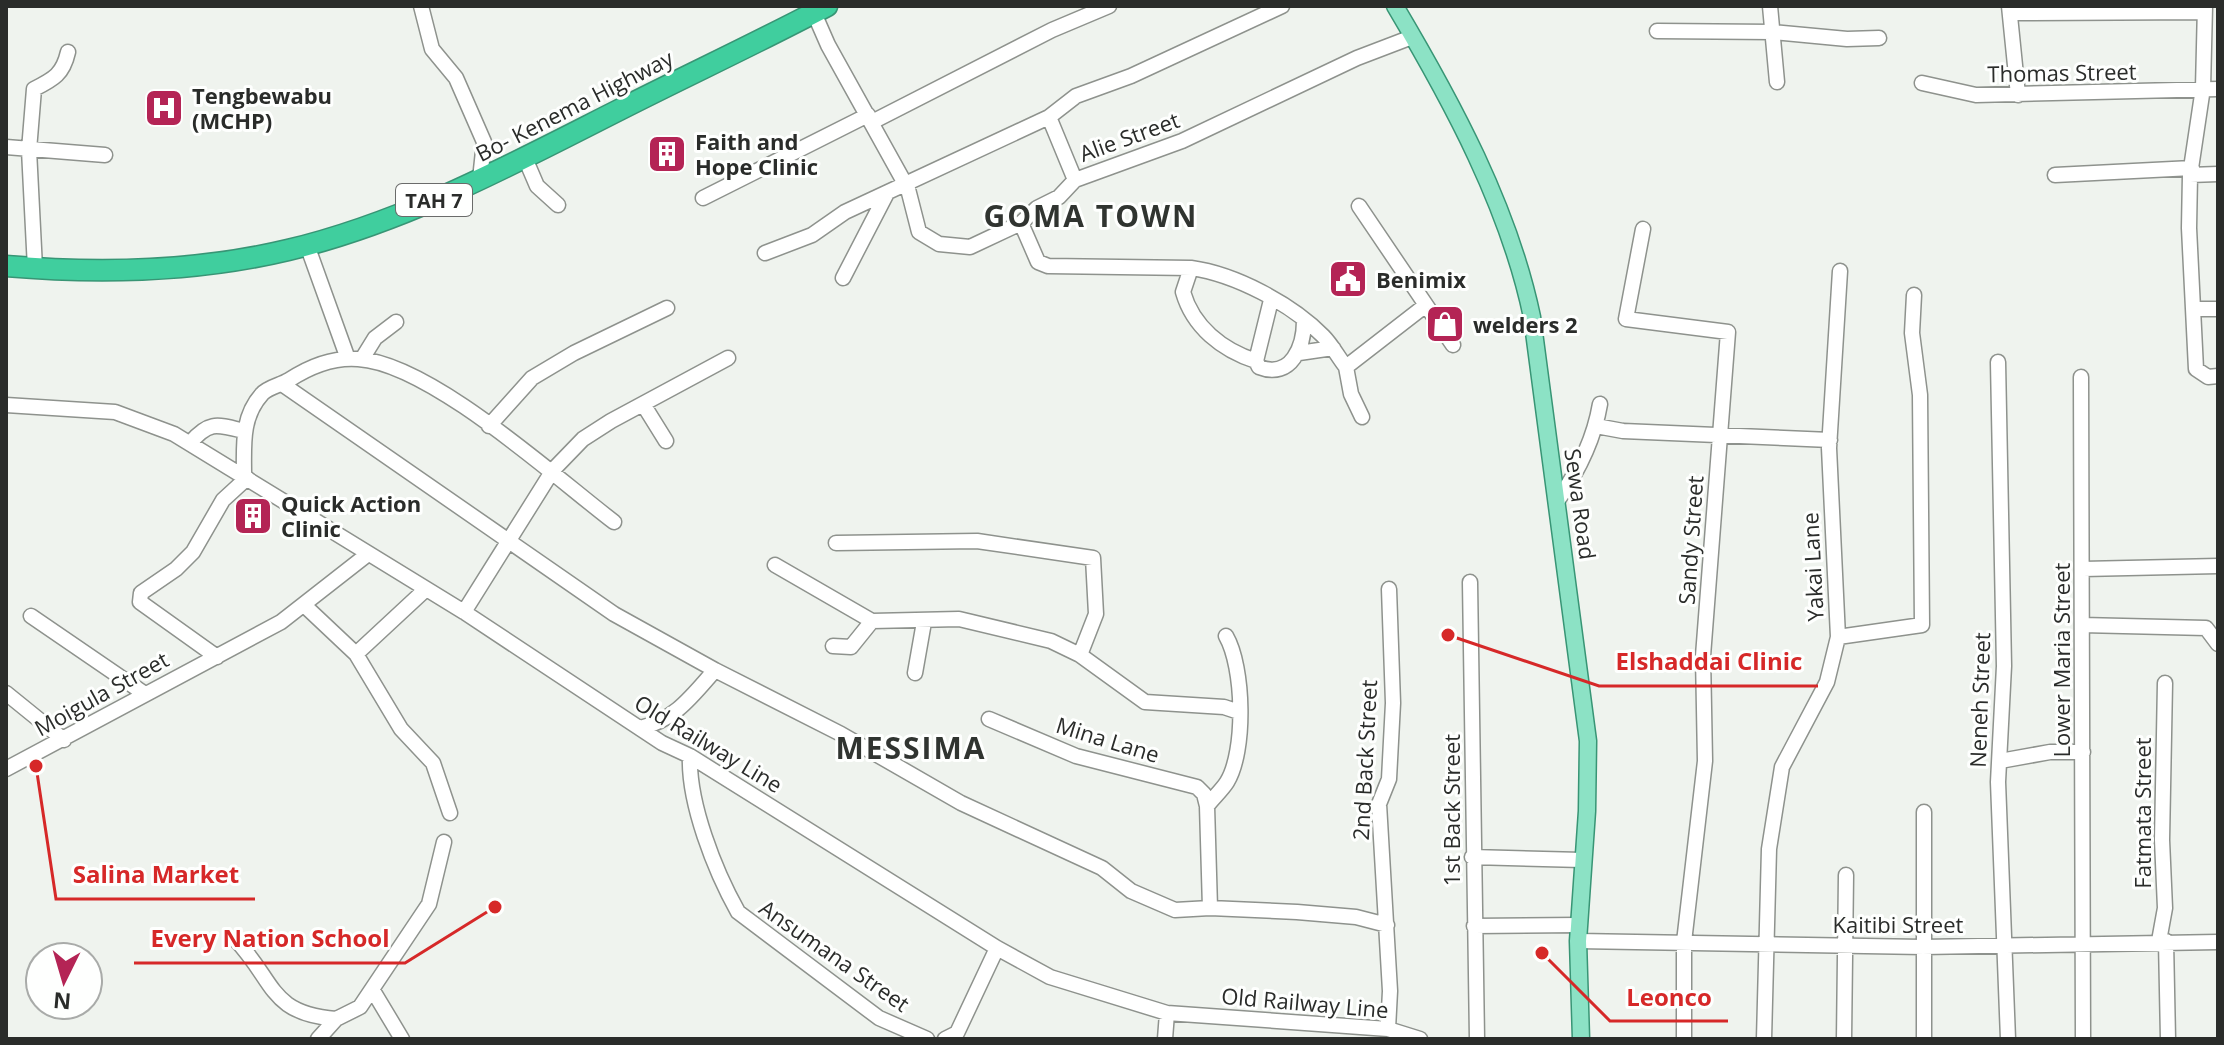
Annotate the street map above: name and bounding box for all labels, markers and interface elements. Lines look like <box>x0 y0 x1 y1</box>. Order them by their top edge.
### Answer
street label: Bo- Kenema Highway <box>470 42 679 168</box>
street label: Thomas Street <box>1987 56 2137 88</box>
place label: Tengbewabu (MCHP) <box>192 80 332 135</box>
hospital icon: Tengbewabu (MCHP) <box>143 87 185 129</box>
street label: Alie Street <box>1075 104 1183 168</box>
place label: Faith and Hope Clinic <box>695 126 818 181</box>
building icon: Faith and Hope Clinic <box>646 133 688 175</box>
road number: TAH 7 <box>396 184 472 216</box>
district label: GOMA TOWN <box>983 195 1199 236</box>
public building icon: Benimix <box>1327 258 1369 300</box>
place label: Benimix <box>1376 264 1466 294</box>
shop icon: welders 2 <box>1424 303 1466 345</box>
place label: welders 2 <box>1473 309 1578 339</box>
street label: Sewa Road <box>1558 447 1604 561</box>
street label: Sandy Street <box>1671 474 1709 606</box>
place label: Quick Action Clinic <box>281 488 421 543</box>
building icon: Quick Action Clinic <box>232 495 274 537</box>
street label: Yakai Lane <box>1794 512 1830 622</box>
street label: Lower Maria Street <box>2046 562 2076 757</box>
street label: Neneh Street <box>1962 632 1996 768</box>
callout: Elshaddai Clinic <box>1599 638 1818 686</box>
street label: Moigula Street <box>29 644 174 742</box>
text: Elshaddai Clinic <box>1616 644 1802 677</box>
street label: 2nd Back Street <box>1345 679 1383 841</box>
street label: Old Railway Line <box>629 687 789 799</box>
street label: Mina Lane <box>1053 709 1163 769</box>
district label: MESSIMA <box>835 727 987 768</box>
street label: 1st Back Street <box>1436 734 1466 886</box>
street label: Fatmata Street <box>2127 737 2157 889</box>
callout: Salina Market <box>56 851 255 899</box>
text: Salina Market <box>73 857 239 890</box>
street label: Ansumana Street <box>754 892 916 1018</box>
street label: Kaitibi Street <box>1833 909 1964 939</box>
callout: Every Nation School <box>134 915 405 963</box>
text: Every Nation School <box>150 921 390 954</box>
north arrow <box>24 941 104 1021</box>
callout: Leonco <box>1610 973 1728 1021</box>
street label: Old Railway Line <box>1220 980 1390 1024</box>
text: Leonco <box>1626 980 1712 1013</box>
text: N <box>52 986 72 1018</box>

